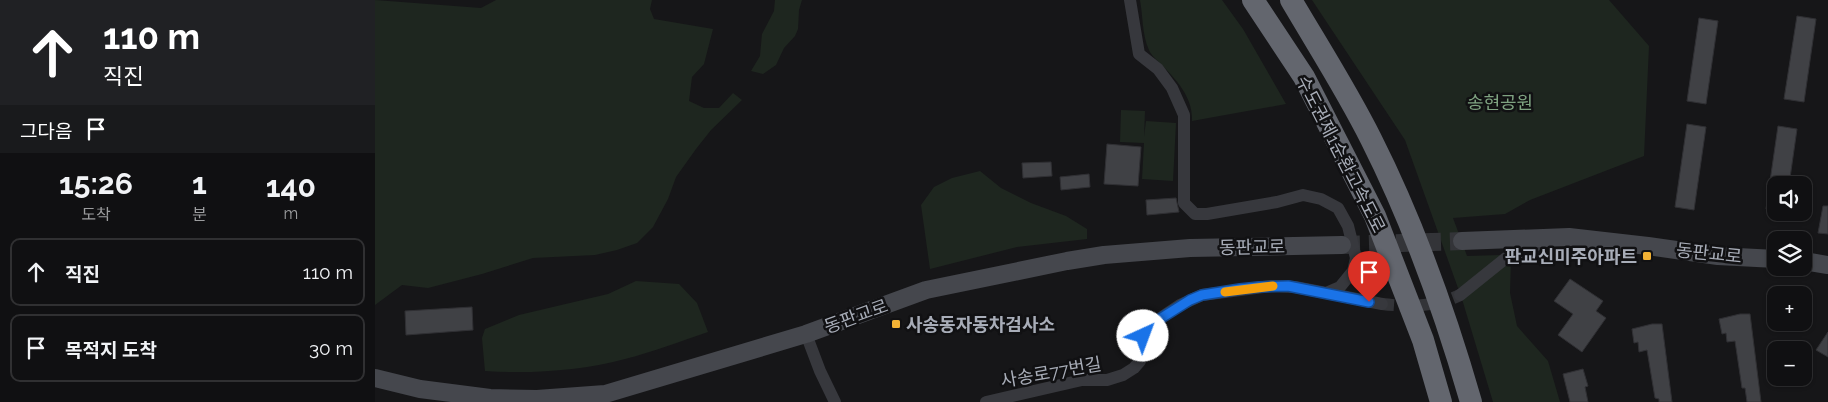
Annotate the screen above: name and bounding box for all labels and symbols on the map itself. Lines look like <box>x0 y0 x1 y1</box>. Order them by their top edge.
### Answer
street label: 수도권제1순환고속도로 <box>1292 72 1390 236</box>
park label: 송현공원 <box>1467 92 1533 113</box>
street label: 동판교로 <box>1219 236 1285 258</box>
street label: 동판교로 <box>1675 239 1743 267</box>
place label: 판교신미주아파트 <box>1505 246 1637 267</box>
marker: 판교신미주아파트 <box>1641 250 1653 262</box>
pin <box>1348 251 1390 302</box>
street label: 동판교로 <box>821 295 891 337</box>
position arrow <box>1116 309 1168 361</box>
place label: 사송동자동차검사소 <box>906 314 1055 335</box>
marker: 사송동자동차검사소 <box>890 318 902 330</box>
street label: 사송로77번길 <box>999 353 1103 391</box>

